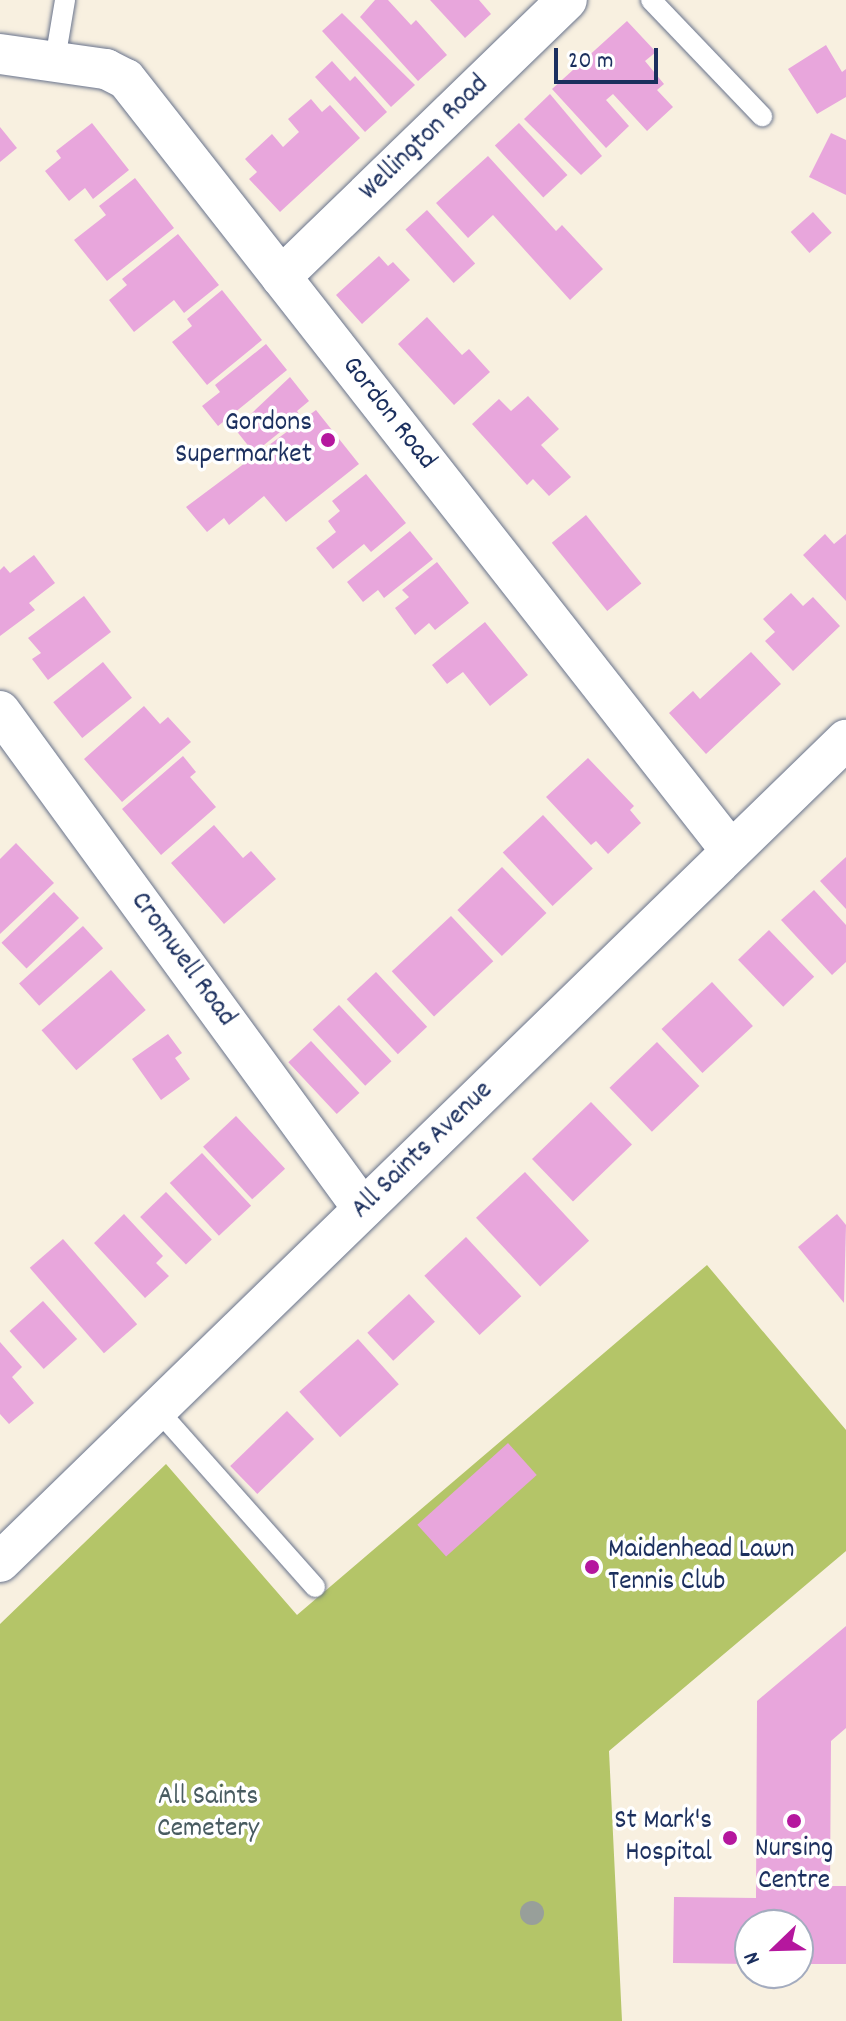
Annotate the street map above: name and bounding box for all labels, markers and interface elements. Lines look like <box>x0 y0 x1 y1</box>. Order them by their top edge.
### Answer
scale bar <box>558 32 662 82</box>
text: 20 m <box>568 45 614 79</box>
street label: Wellington Road <box>353 69 497 209</box>
street label: Gordon Road <box>333 351 443 477</box>
place label: Gordons Supermarket <box>175 407 312 473</box>
marker: Gordons Supermarket <box>319 431 337 449</box>
street label: Cromwell Road <box>122 886 242 1034</box>
street label: All Saints Avenue <box>345 1075 501 1227</box>
place label: Maidenhead Lawn Tennis Club <box>608 1534 794 1600</box>
marker: Maidenhead Lawn Tennis Club <box>583 1558 601 1576</box>
park label: All Saints Cemetery <box>157 1781 259 1847</box>
place label: St Mark's Hospital <box>614 1805 712 1871</box>
marker: Nursing Centre <box>785 1812 803 1830</box>
marker: St Mark's Hospital <box>719 1827 741 1849</box>
place label: Nursing Centre <box>755 1833 833 1899</box>
north arrow <box>734 1909 814 1989</box>
text: N <box>737 1947 770 1969</box>

